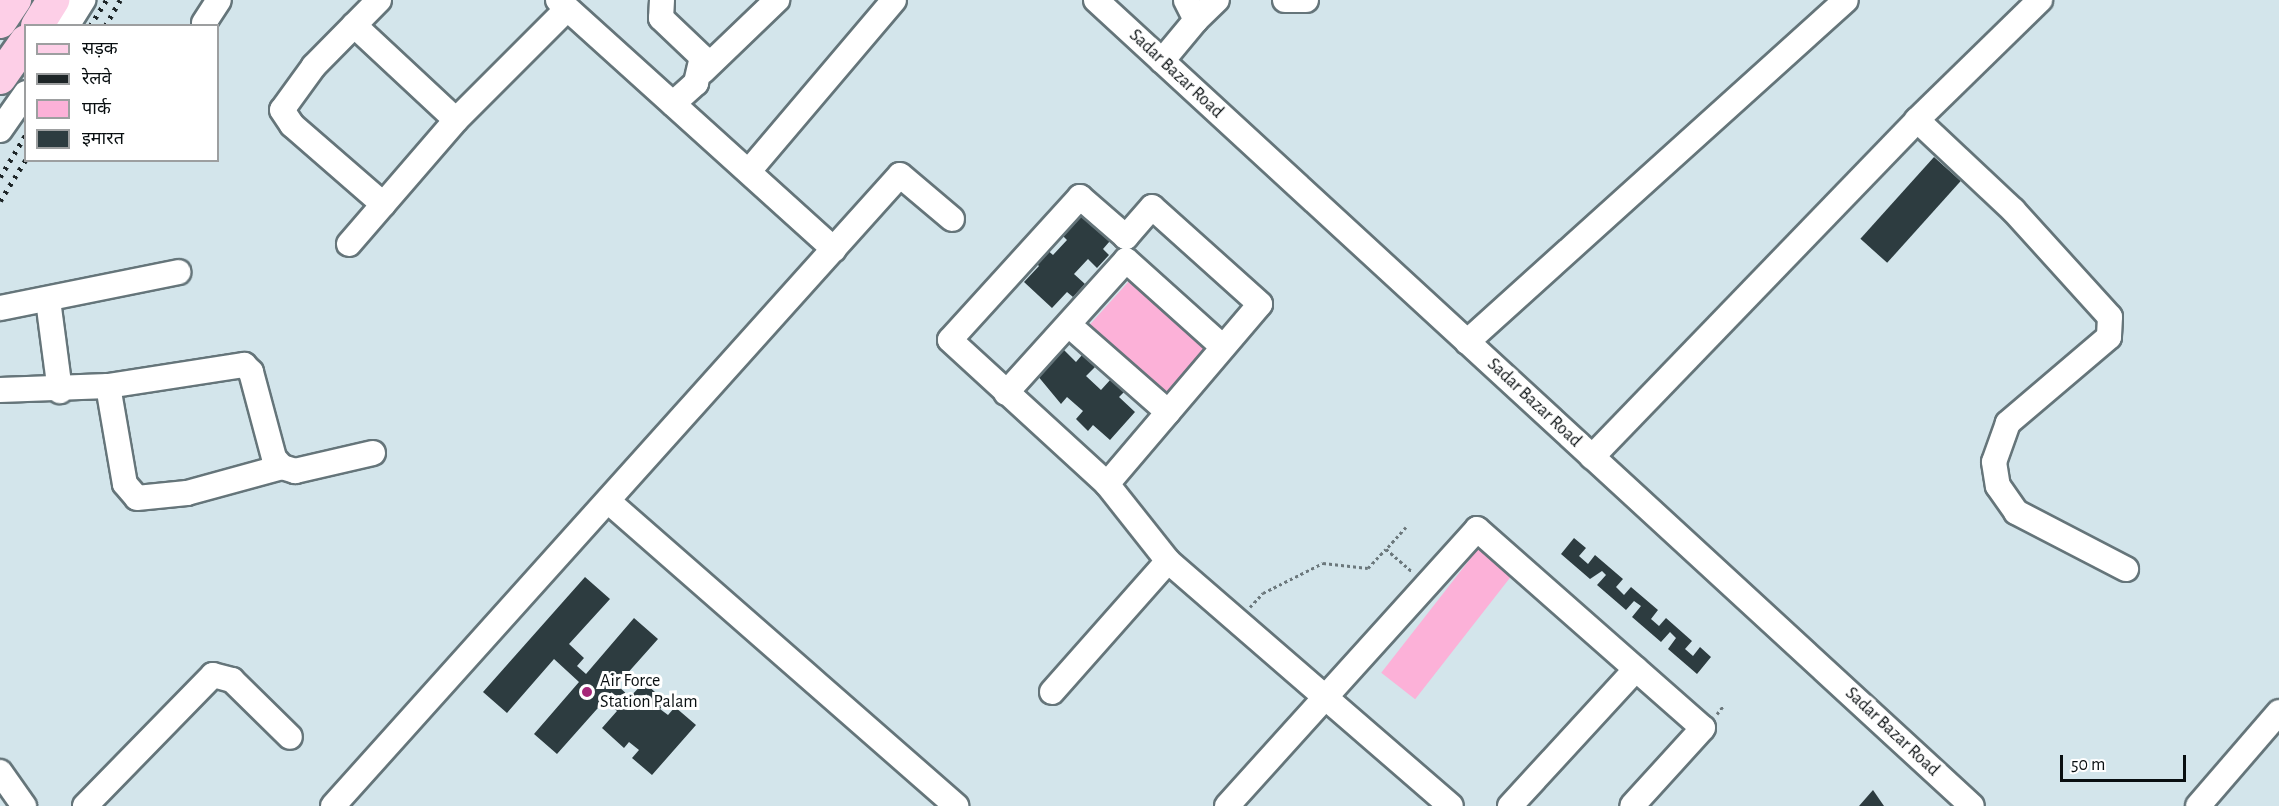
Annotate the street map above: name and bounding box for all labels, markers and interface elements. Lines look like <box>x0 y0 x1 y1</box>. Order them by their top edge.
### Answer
legend <box>24 24 219 162</box>
street label: Sadar Bazar Road <box>1124 25 1228 123</box>
text: सड़क <box>82 40 118 58</box>
text: रेलवे <box>82 70 112 88</box>
text: पार्क <box>82 100 111 118</box>
text: इमारत <box>82 130 124 148</box>
street label: Sadar Bazar Road <box>1482 354 1586 452</box>
place label: Air Force Station Palam <box>600 671 698 714</box>
marker: Air Force Station Palam <box>578 683 596 701</box>
street label: Sadar Bazar Road <box>1840 683 1944 781</box>
scale bar <box>2063 743 2189 781</box>
text: 50 m <box>2071 756 2105 774</box>

